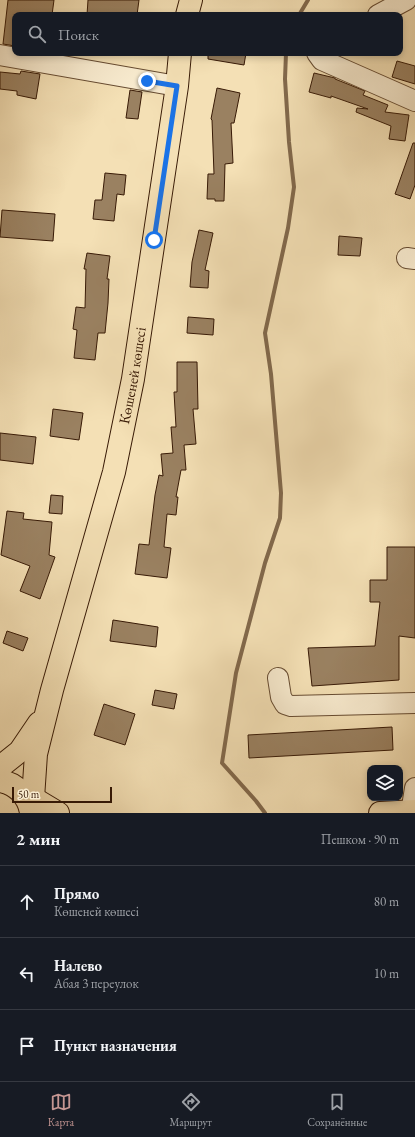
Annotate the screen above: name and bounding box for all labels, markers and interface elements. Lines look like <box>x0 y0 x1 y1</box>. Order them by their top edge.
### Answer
search box <box>12 12 403 56</box>
icon: search <box>26 23 48 45</box>
text: Поиск <box>58 25 99 44</box>
route end <box>138 72 156 90</box>
route start <box>145 231 163 249</box>
street label: Көшеней көшесі <box>114 325 150 426</box>
map controls <box>367 765 403 801</box>
button: layers <box>367 765 403 801</box>
scale bar <box>12 785 112 804</box>
text: 50 m <box>18 787 39 801</box>
text: 2 мин <box>16 828 60 850</box>
text: Пешком · 90 m <box>321 831 399 848</box>
text: Прямо <box>54 884 99 903</box>
icon: ahead <box>16 891 38 913</box>
text: 80 m <box>374 893 399 910</box>
text: Көшеней көшесі <box>54 903 139 920</box>
text: Налево <box>54 956 102 975</box>
icon: left <box>16 963 38 985</box>
text: 10 m <box>374 965 399 982</box>
text: Абая 3 переулок <box>54 975 139 992</box>
icon: arrive <box>16 1035 38 1057</box>
text: Пункт назначения <box>54 1036 177 1055</box>
tab: Карта <box>48 1091 74 1129</box>
tab: Маршрут <box>170 1091 212 1129</box>
tab: Сохранённые <box>307 1091 367 1129</box>

